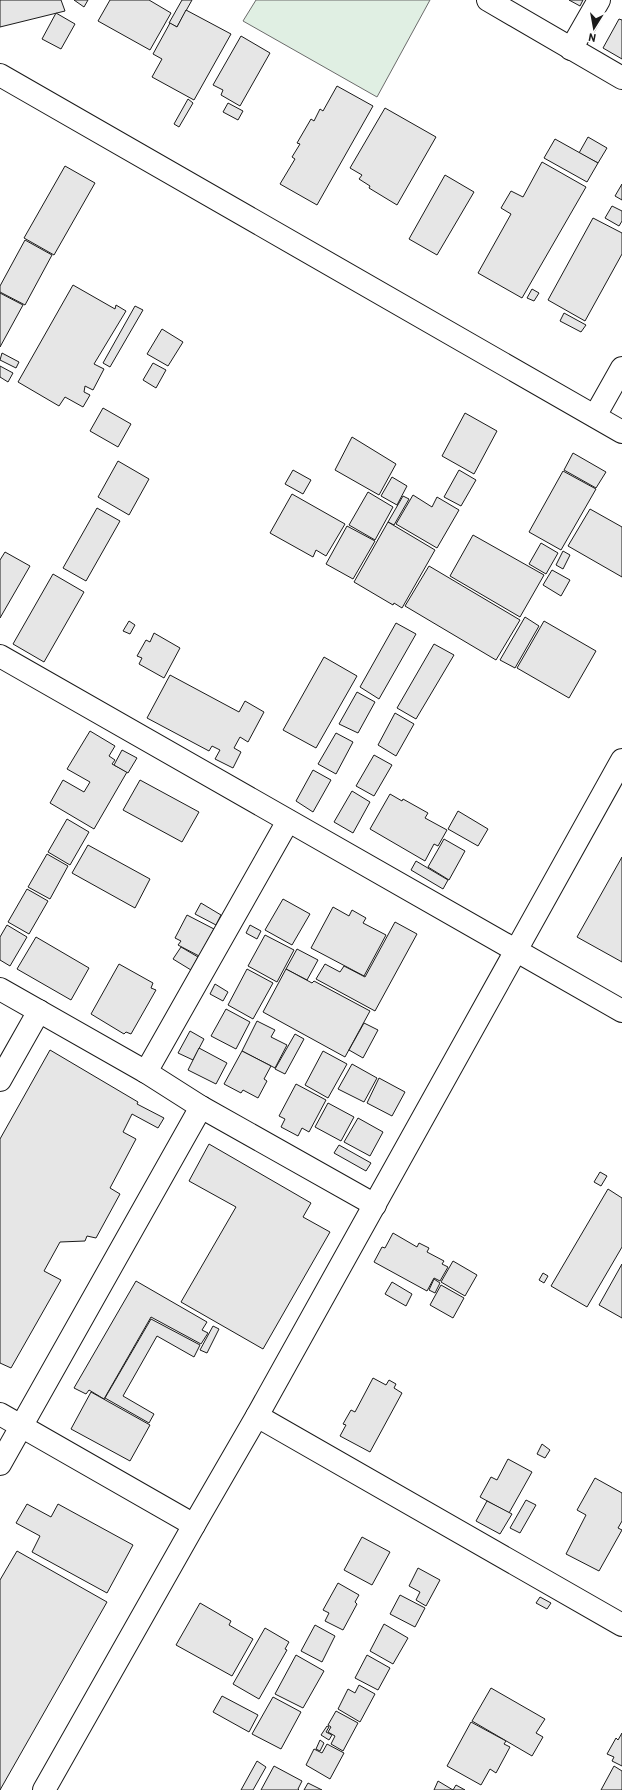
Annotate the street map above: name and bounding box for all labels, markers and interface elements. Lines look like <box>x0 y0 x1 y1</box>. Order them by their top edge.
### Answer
north arrow <box>574 8 614 48</box>
text: N <box>587 31 597 45</box>

